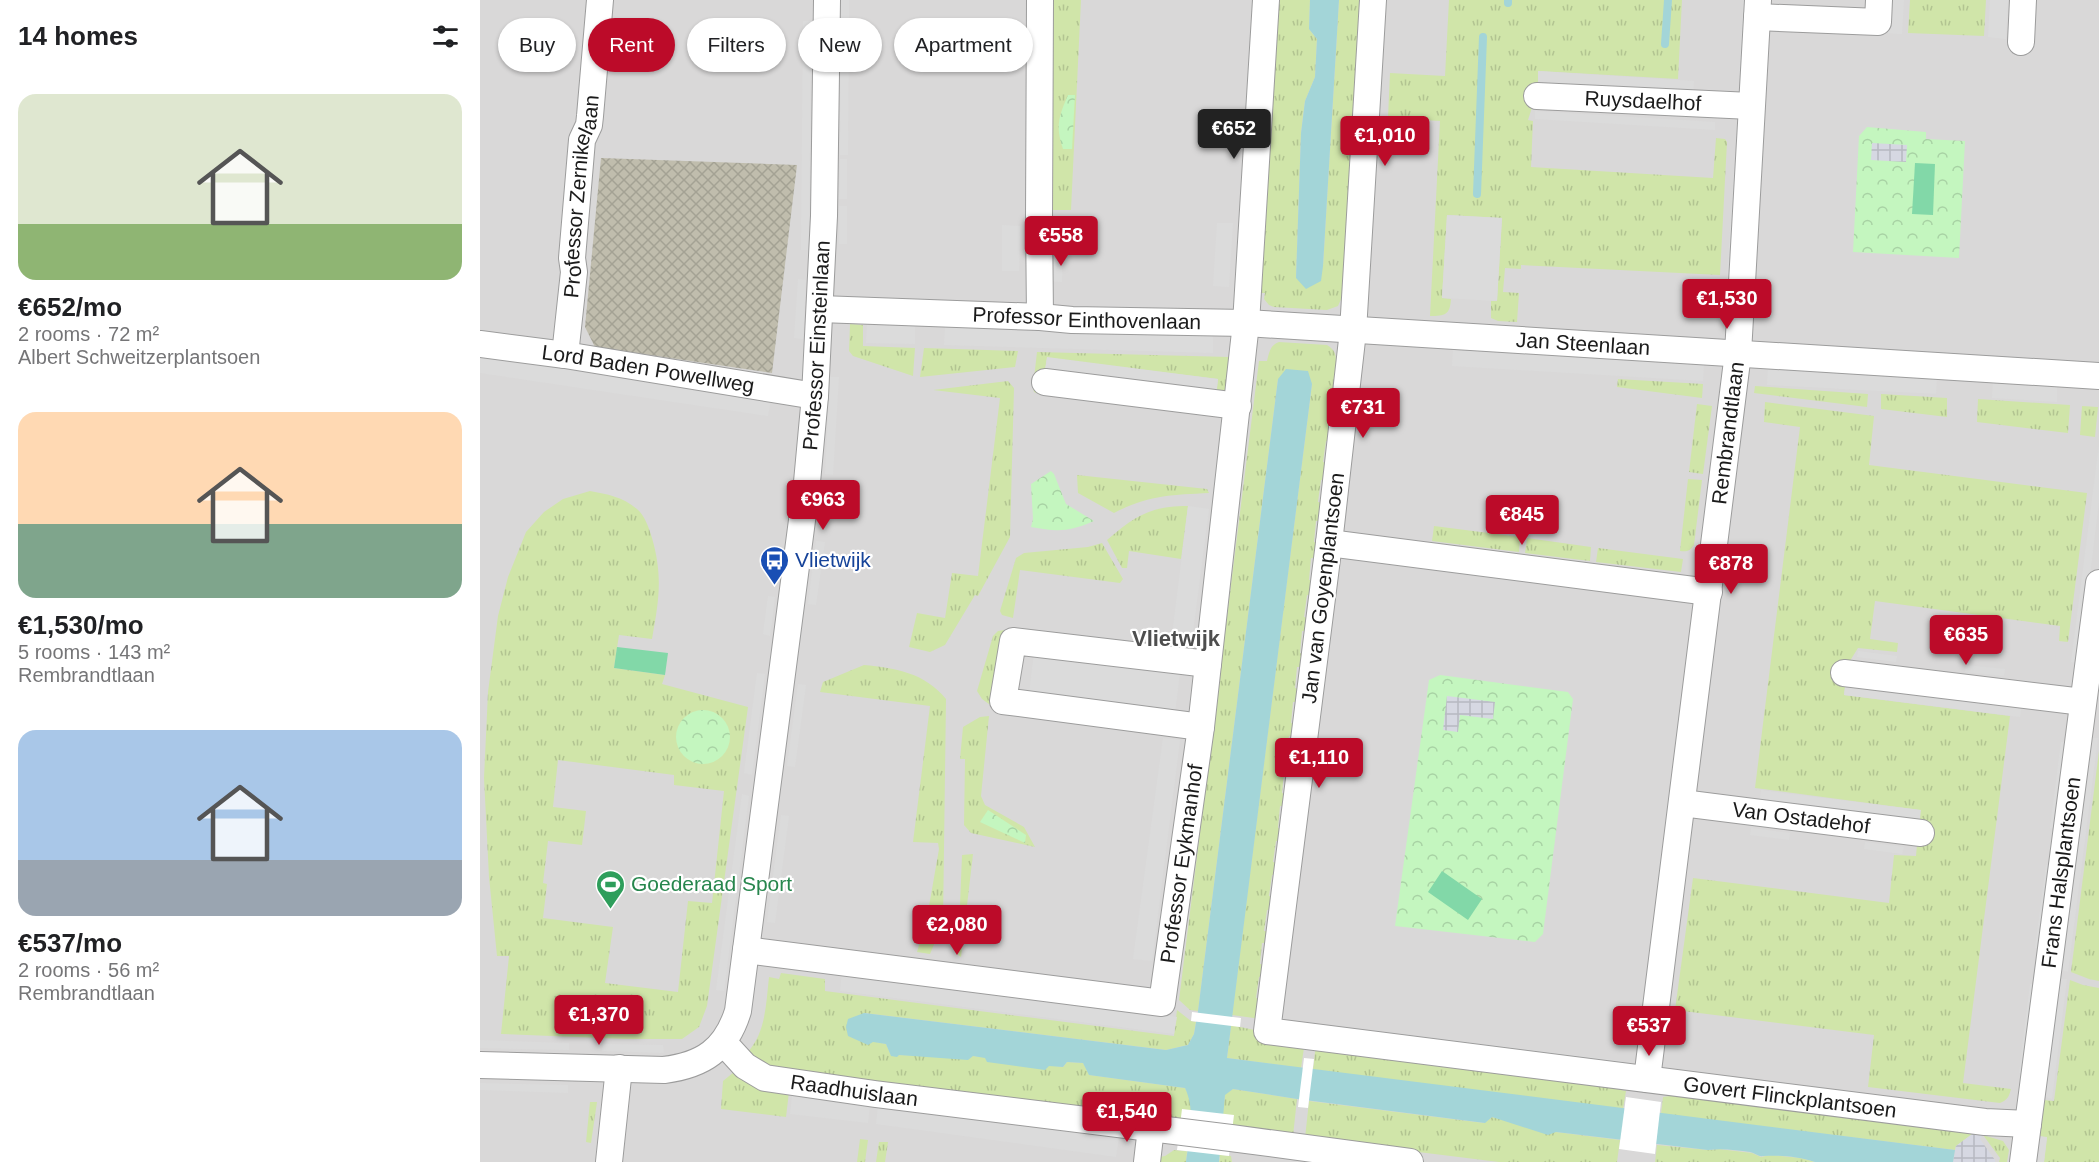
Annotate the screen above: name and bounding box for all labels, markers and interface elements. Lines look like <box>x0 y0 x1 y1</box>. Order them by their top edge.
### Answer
chip: Buy <box>498 18 576 72</box>
chip: Rent <box>588 18 675 72</box>
chip: Filters <box>687 18 786 72</box>
chip: New <box>798 18 882 72</box>
chip: Apartment <box>894 18 1033 72</box>
icon: filters <box>429 20 462 53</box>
text: 14 homes <box>18 21 138 51</box>
street label: Ruysdaelhof <box>1584 86 1702 115</box>
street label: Professor Zernikelaan <box>559 94 603 299</box>
pin: €652 <box>1198 109 1270 160</box>
pin: €1,010 <box>1336 116 1434 167</box>
text: €652 <box>1212 117 1256 139</box>
text: €1,010 <box>1354 124 1416 146</box>
icon: home <box>186 133 294 241</box>
pin: €558 <box>1025 216 1097 267</box>
text: €558 <box>1039 224 1083 246</box>
street label: Professor Einsteinlaan <box>798 240 834 451</box>
pin: €1,530 <box>1678 279 1776 330</box>
text: €1,530 <box>1696 287 1758 309</box>
text: €652/mo <box>18 292 122 322</box>
street label: Professor Einthovenlaan <box>972 303 1201 333</box>
text: 2 rooms · 72 m² <box>18 323 159 345</box>
street label: Jan Steenlaan <box>1515 328 1651 359</box>
street label: Lord Baden Powellweg <box>541 340 756 397</box>
text: Albert Schweitzerplantsoen <box>18 346 260 368</box>
street label: Rembrandtlaan <box>1707 360 1748 506</box>
pin: €731 <box>1327 388 1399 439</box>
text: €731 <box>1341 396 1385 418</box>
icon: home <box>186 451 294 559</box>
street label: Jan van Goyenplantsoen <box>1297 471 1348 705</box>
pin: €963 <box>787 480 859 531</box>
text: €963 <box>801 488 845 510</box>
pin: €845 <box>1486 495 1558 546</box>
text: €845 <box>1500 503 1544 525</box>
bus stop icon: Vlietwijk <box>758 544 790 586</box>
pin: €878 <box>1695 544 1767 595</box>
place label: Vlietwijk <box>795 548 871 571</box>
text: €878 <box>1709 552 1753 574</box>
text: €1,530/mo <box>18 610 144 640</box>
pin: €635 <box>1930 615 2002 666</box>
text: €635 <box>1944 623 1988 645</box>
district label: Vlietwijk <box>1132 626 1221 651</box>
text: 5 rooms · 143 m² <box>18 641 170 663</box>
text: Rembrandtlaan <box>18 664 155 686</box>
pin: €1,110 <box>1270 738 1368 789</box>
text: €1,110 <box>1289 746 1349 768</box>
street label: Professor Eykmanhof <box>1156 762 1207 965</box>
icon: home <box>186 769 294 877</box>
street label: Frans Halsplantsoen <box>2037 775 2084 969</box>
street label: Van Ostadehof <box>1731 797 1871 838</box>
sports icon: Goederaad Sport <box>594 868 626 910</box>
place label: Goederaad Sport <box>631 872 792 895</box>
pin: €2,080 <box>908 905 1006 956</box>
text: €2,080 <box>926 913 988 935</box>
text: €537/mo <box>18 928 122 958</box>
text: 2 rooms · 56 m² <box>18 959 159 981</box>
text: Rembrandtlaan <box>18 982 155 1004</box>
pin: €1,370 <box>550 995 648 1046</box>
text: €1,370 <box>568 1003 630 1025</box>
pin: €537 <box>1613 1006 1685 1057</box>
text: €537 <box>1627 1014 1671 1036</box>
street label: Raadhuislaan <box>789 1070 919 1110</box>
street label: Govert Flinckplantsoen <box>1682 1072 1898 1122</box>
pin: €1,540 <box>1078 1092 1176 1143</box>
text: €1,540 <box>1096 1100 1158 1122</box>

